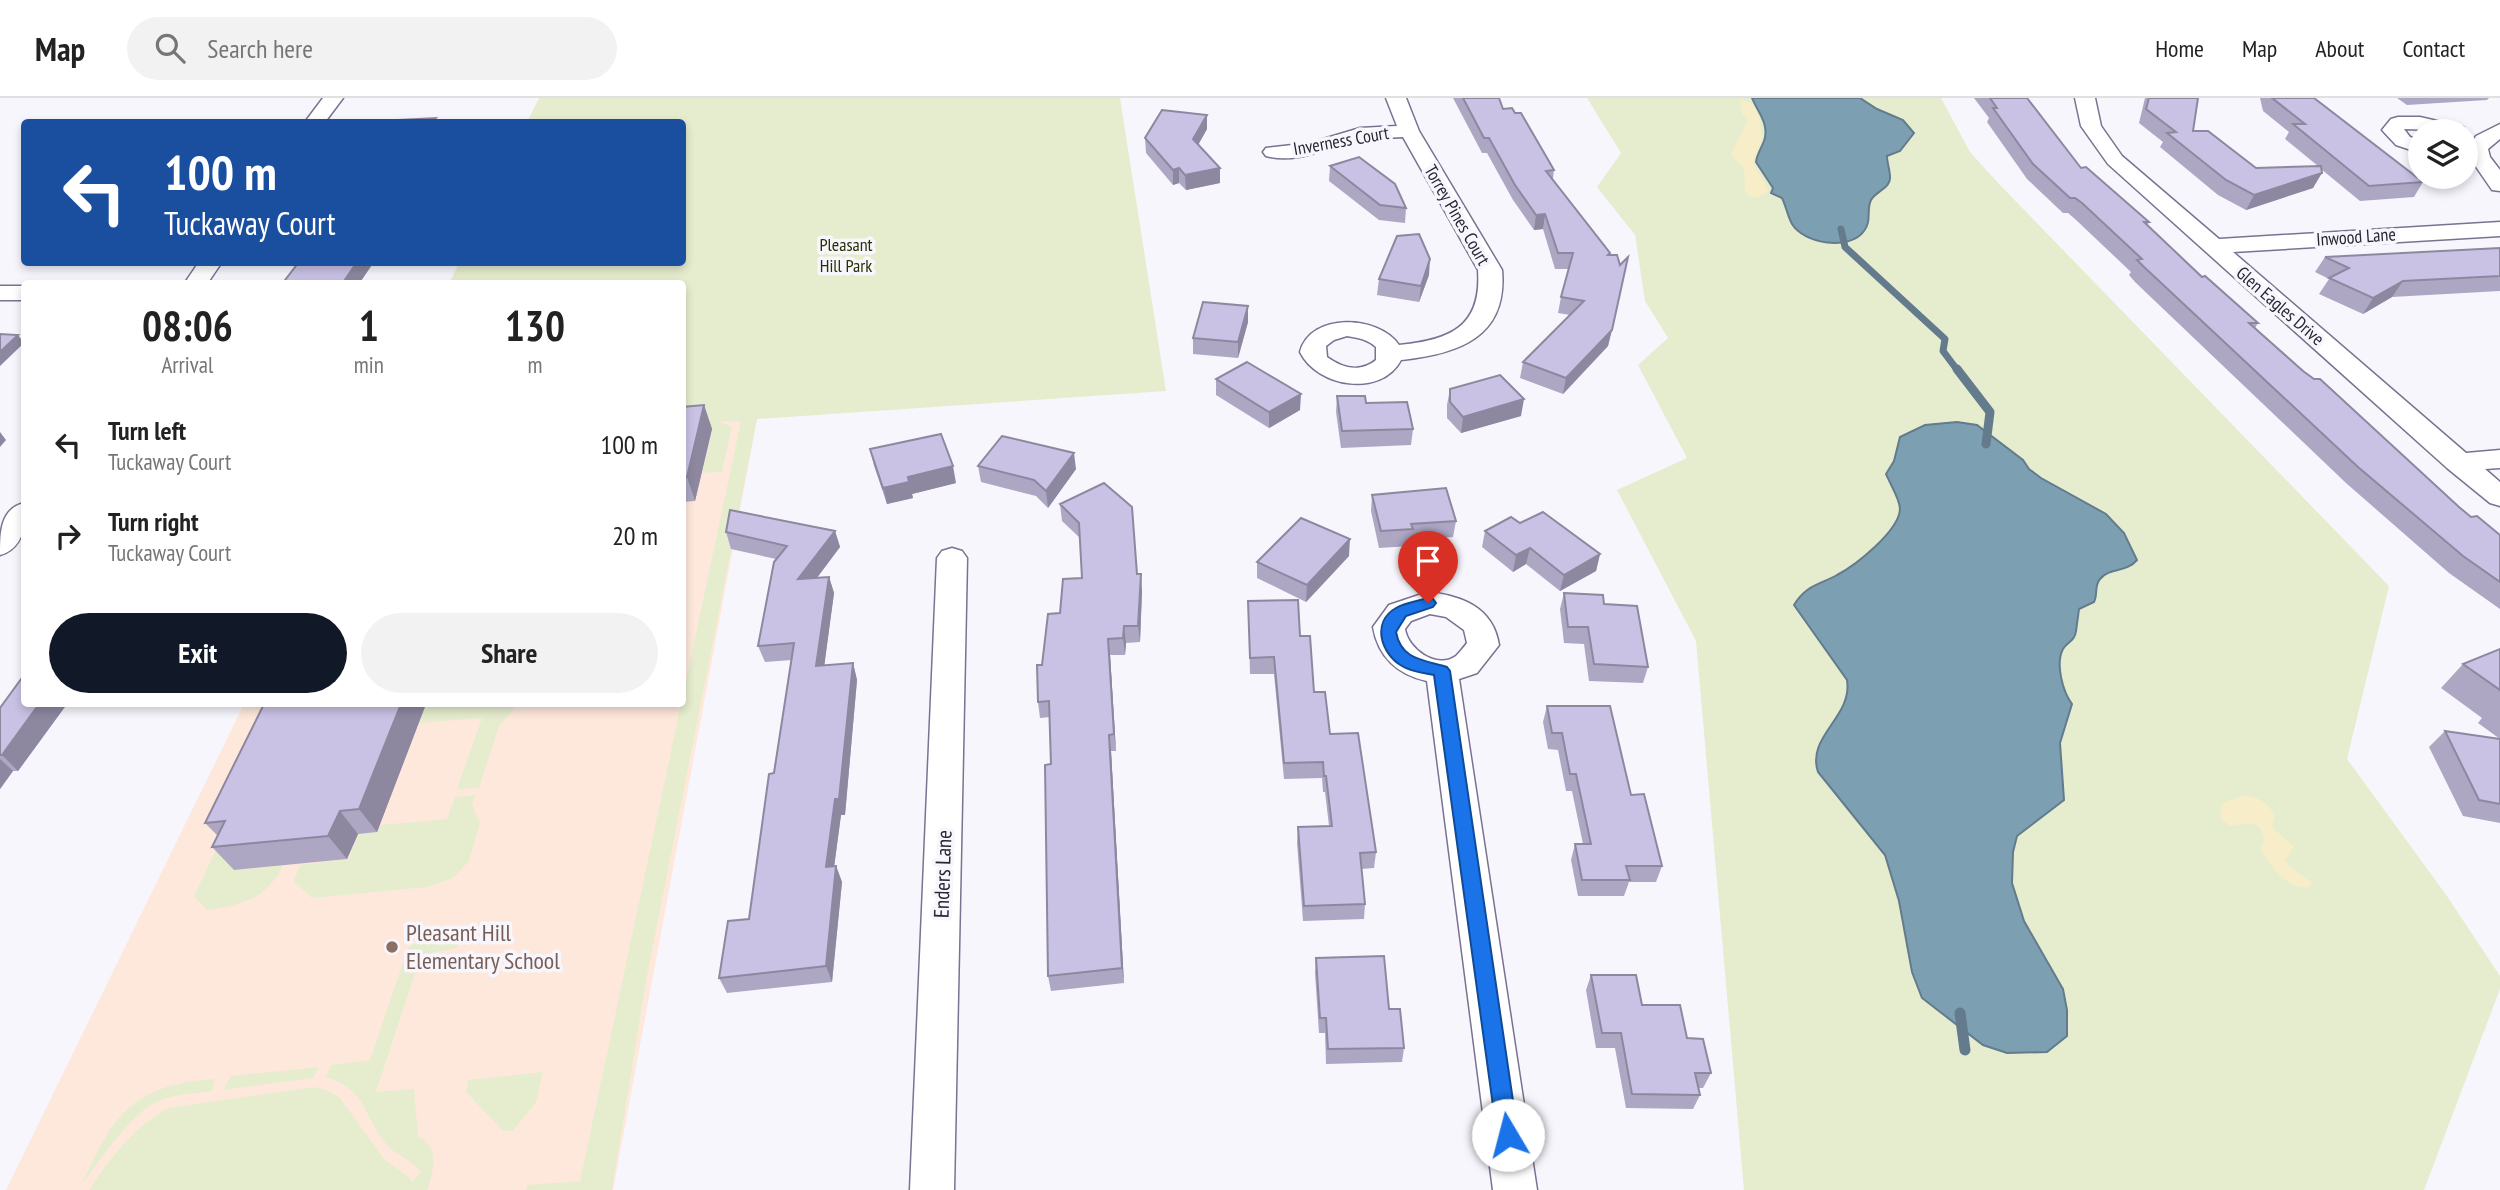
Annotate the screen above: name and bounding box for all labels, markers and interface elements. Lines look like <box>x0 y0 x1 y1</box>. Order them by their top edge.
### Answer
search box <box>127 17 617 80</box>
text: Map <box>35 27 85 70</box>
icon: search <box>151 29 189 67</box>
text: Search here <box>207 32 313 65</box>
text: Home <box>2155 33 2204 64</box>
text: Map <box>2242 33 2277 64</box>
text: About <box>2315 33 2364 64</box>
text: Contact <box>2402 33 2465 64</box>
map controls <box>2408 119 2478 189</box>
button: layers <box>2408 119 2478 189</box>
street label: Inverness Court <box>1291 121 1390 160</box>
text: 100 m <box>164 140 277 204</box>
icon: left <box>49 147 140 238</box>
street label: Torrey Pines Court <box>1419 161 1495 269</box>
text: Tuckaway Court <box>164 202 335 244</box>
street label: Inwood Lane <box>2316 222 2396 251</box>
park label: Pleasant Hill Park <box>819 233 873 277</box>
street label: Glen Eagles Drive <box>2232 261 2329 350</box>
text: 08:06 <box>142 298 233 353</box>
text: 1 <box>359 298 379 353</box>
text: 130 <box>505 298 565 353</box>
text: Arrival <box>161 350 213 379</box>
text: min <box>354 350 384 379</box>
text: m <box>527 350 542 379</box>
text: Turn left <box>108 414 186 447</box>
icon: left <box>49 426 87 464</box>
text: 100 m <box>600 428 658 461</box>
text: Tuckaway Court <box>108 447 231 476</box>
text: Turn right <box>108 505 199 538</box>
icon: right <box>49 517 87 555</box>
text: 20 m <box>612 519 658 552</box>
pin <box>1398 531 1458 603</box>
text: Tuckaway Court <box>108 538 231 567</box>
icon: arrive <box>1409 542 1447 580</box>
button: Exit <box>49 613 347 693</box>
button: Share <box>361 613 658 693</box>
street label: Enders Lane <box>927 830 958 918</box>
place label: Pleasant Hill Elementary School <box>406 917 560 976</box>
marker: Pleasant Hill Elementary School <box>384 939 400 955</box>
position arrow <box>1471 1098 1545 1172</box>

